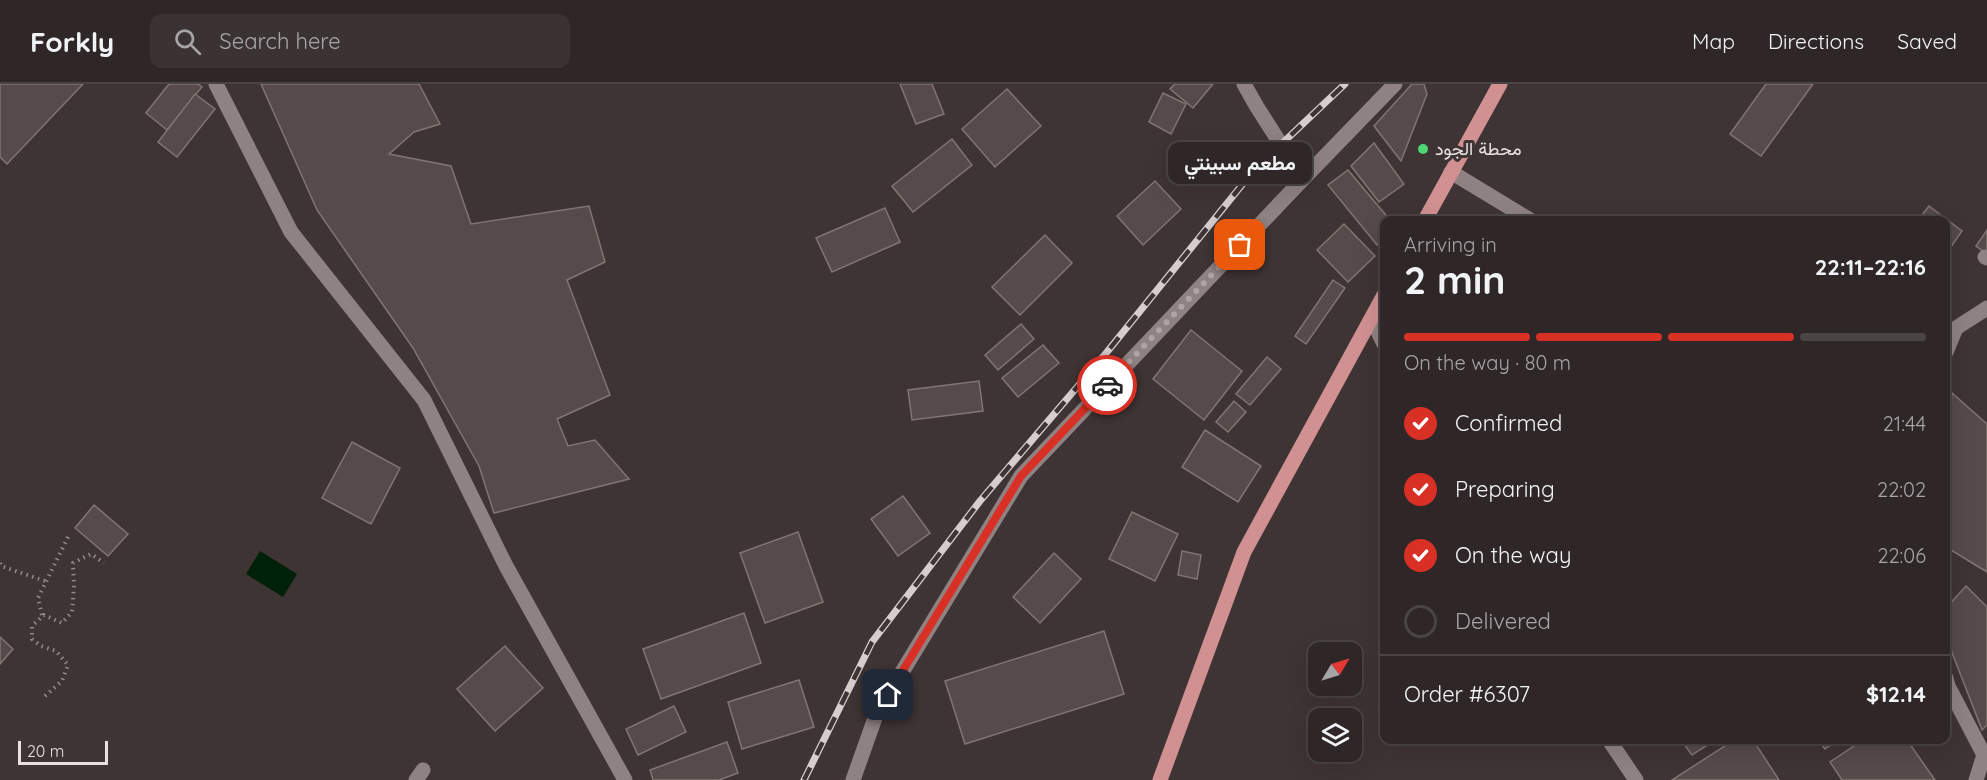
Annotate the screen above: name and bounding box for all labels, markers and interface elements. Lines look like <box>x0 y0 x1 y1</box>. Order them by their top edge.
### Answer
search box <box>150 14 570 68</box>
text: Forkly <box>30 24 114 59</box>
icon: search <box>171 25 204 58</box>
text: Search here <box>219 27 341 55</box>
text: Map <box>1692 28 1735 54</box>
text: Directions <box>1768 28 1864 54</box>
text: Saved <box>1897 28 1957 54</box>
place label: محطة الجود <box>1435 137 1522 160</box>
marker: محطة الجود <box>1416 142 1430 156</box>
callout: مطعم سبينتي <box>1168 143 1312 185</box>
text: مطعم سبينتي <box>1184 150 1296 175</box>
pin <box>1214 219 1265 270</box>
icon: bag <box>1223 228 1256 261</box>
text: Arriving in <box>1404 232 1497 257</box>
text: 22:11–22:16 <box>1815 253 1926 281</box>
text: 2 min <box>1404 255 1506 304</box>
text: On the way · 80 m <box>1404 350 1571 375</box>
courier <box>1077 355 1137 415</box>
icon: car <box>1091 369 1124 402</box>
icon: check <box>1404 407 1437 440</box>
text: Confirmed <box>1455 409 1562 437</box>
text: 21:44 <box>1883 411 1926 436</box>
icon: check <box>1404 473 1437 506</box>
text: Preparing <box>1455 475 1555 503</box>
text: 22:02 <box>1877 477 1926 502</box>
icon: check <box>1404 539 1437 572</box>
text: On the way <box>1455 541 1571 569</box>
text: 22:06 <box>1877 543 1926 568</box>
text: Delivered <box>1455 607 1551 635</box>
north arrow <box>1308 642 1362 696</box>
map controls <box>1308 642 1362 762</box>
pin <box>862 669 913 720</box>
icon: home <box>871 678 904 711</box>
text: Order #6307 <box>1404 680 1530 708</box>
text: $12.14 <box>1866 680 1926 708</box>
button: layers <box>1308 708 1362 762</box>
scale bar <box>18 738 108 766</box>
text: 20 m <box>27 741 64 761</box>

